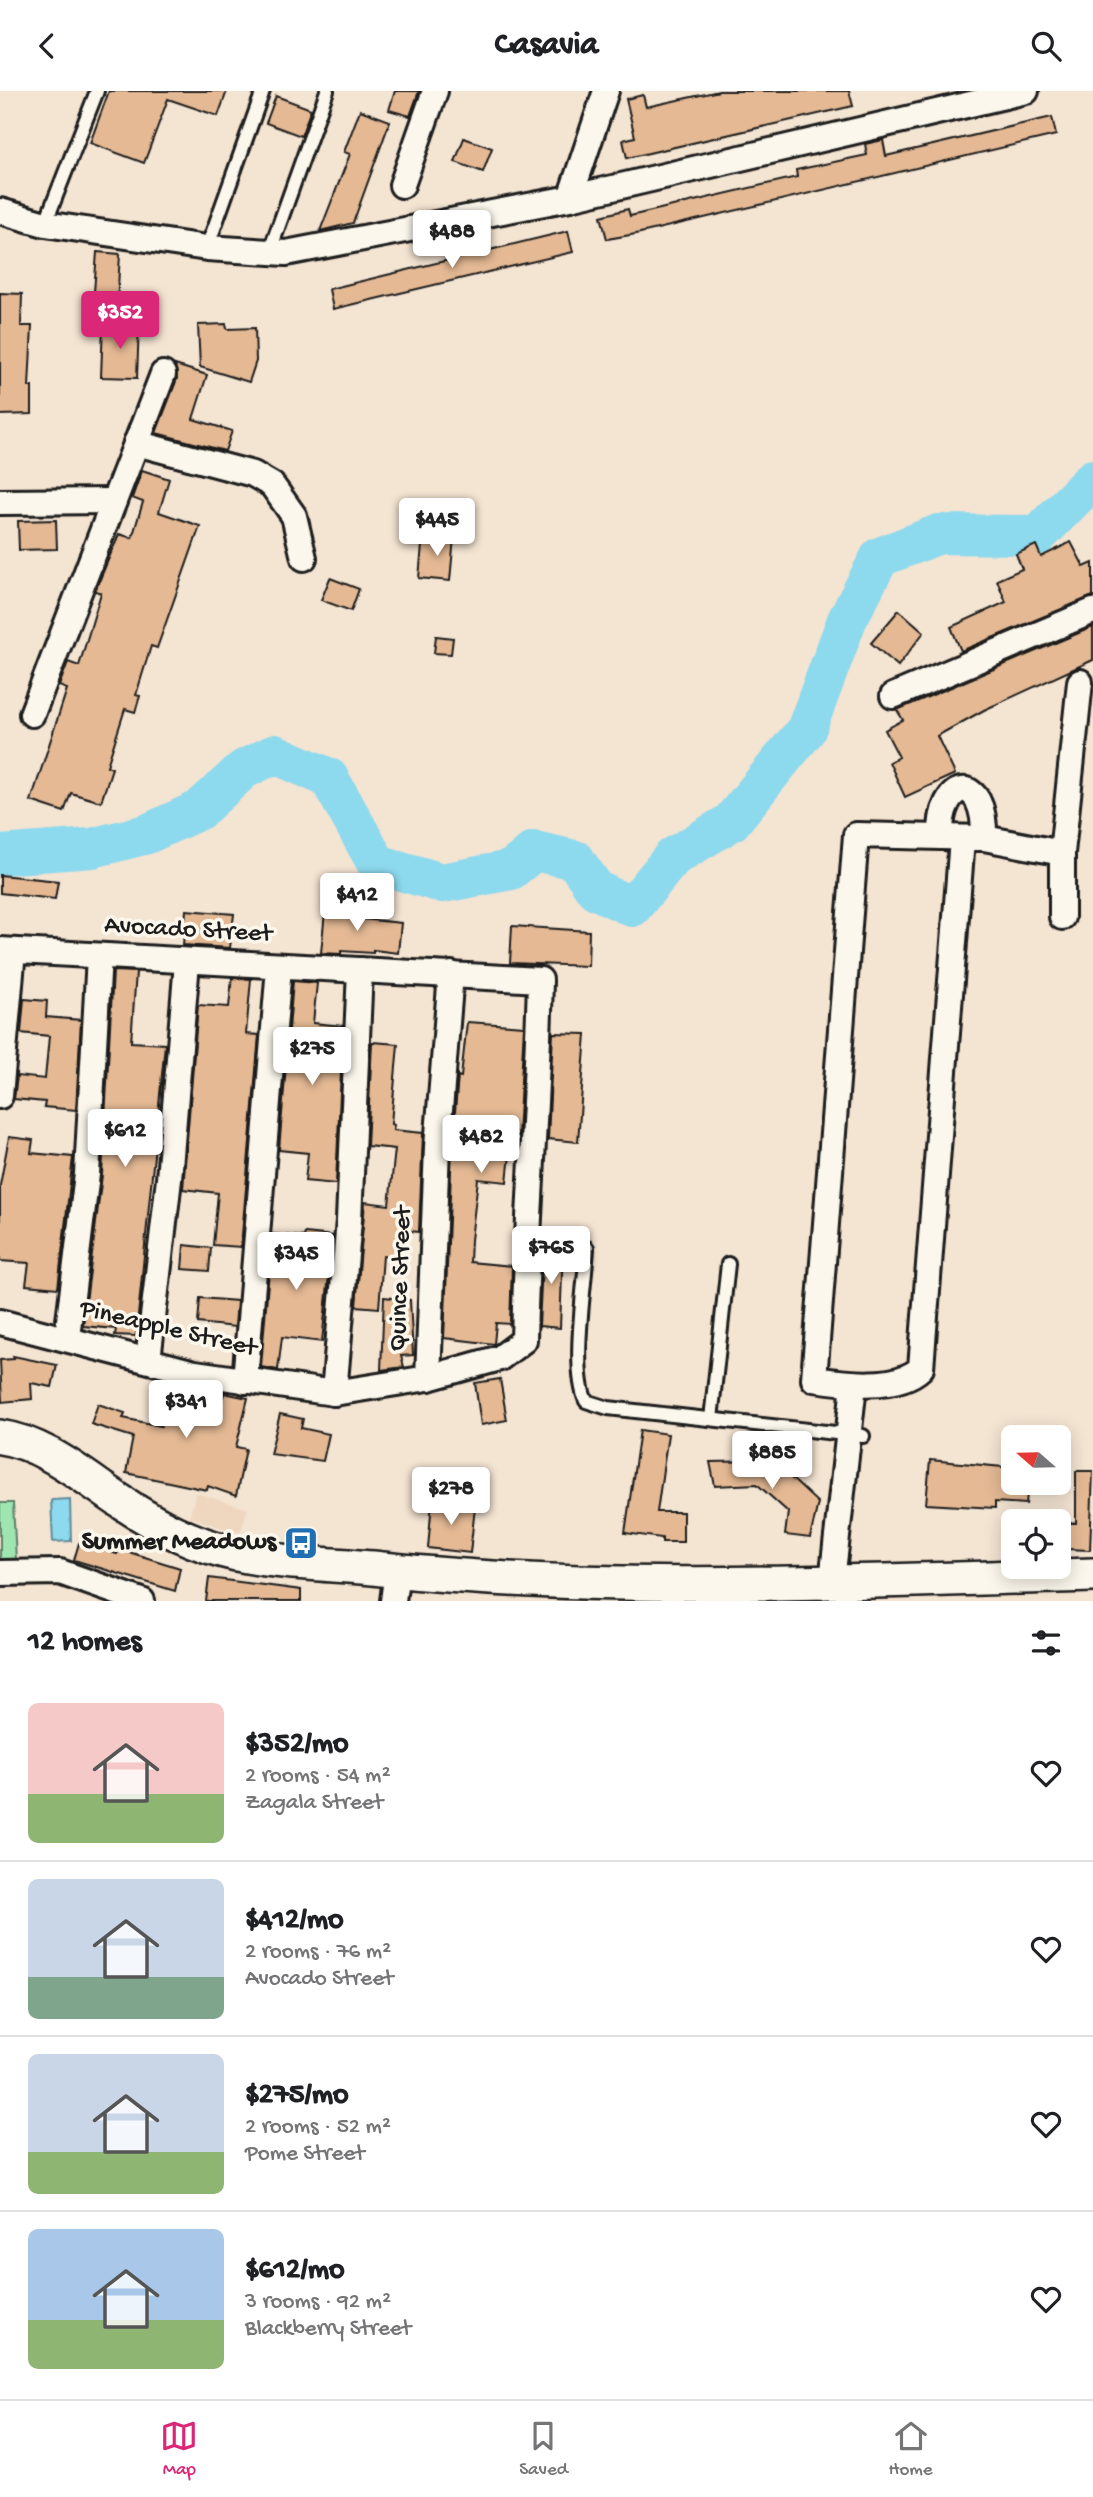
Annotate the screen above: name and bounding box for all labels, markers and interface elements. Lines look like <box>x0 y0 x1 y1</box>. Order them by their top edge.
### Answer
icon: back <box>28 27 66 65</box>
text: Casavia <box>495 27 598 65</box>
icon: search <box>1027 27 1065 65</box>
pin: $488 <box>411 211 493 270</box>
text: $488 <box>429 219 475 246</box>
pin: $352 <box>79 292 161 351</box>
text: $352 <box>97 300 143 327</box>
pin: $445 <box>396 498 478 558</box>
text: $445 <box>415 507 459 534</box>
pin: $412 <box>316 873 398 933</box>
text: $412 <box>336 882 378 909</box>
street label: Avocado Street <box>103 911 275 951</box>
pin: $275 <box>271 1027 353 1087</box>
text: $275 <box>289 1036 335 1063</box>
pin: $612 <box>84 1109 166 1169</box>
pin: $482 <box>440 1115 522 1175</box>
text: $612 <box>104 1118 146 1145</box>
text: $482 <box>458 1124 504 1151</box>
street label: Quince Street <box>384 1203 420 1352</box>
pin: $765 <box>510 1227 592 1286</box>
pin: $345 <box>255 1233 337 1292</box>
text: $765 <box>528 1235 574 1262</box>
text: $345 <box>273 1241 319 1268</box>
street label: Pineapple Street <box>76 1294 262 1366</box>
pin: $341 <box>145 1381 227 1440</box>
text: $341 <box>165 1389 207 1416</box>
north arrow <box>1001 1425 1071 1495</box>
map controls <box>1001 1425 1071 1579</box>
pin: $885 <box>731 1431 813 1491</box>
text: $885 <box>748 1440 796 1467</box>
pin: $278 <box>410 1467 492 1527</box>
text: $278 <box>428 1476 474 1503</box>
button: locate <box>1001 1509 1071 1579</box>
bus stop icon: Summer Meadows <box>282 1524 320 1562</box>
place label: Summer Meadows <box>82 1528 277 1559</box>
icon: filters <box>1027 1624 1065 1662</box>
text: 12 homes <box>28 1626 141 1661</box>
text: $352/mo <box>245 1728 349 1763</box>
icon: home <box>84 1731 168 1815</box>
icon: heart <box>1027 1754 1065 1792</box>
text: 2 rooms · 54 m² <box>245 1763 391 1790</box>
text: Zagala Street <box>245 1790 383 1817</box>
text: $412/mo <box>245 1904 344 1939</box>
icon: home <box>84 1907 168 1991</box>
icon: heart <box>1027 1930 1065 1968</box>
text: 2 rooms · 76 m² <box>245 1939 391 1966</box>
text: Avocado Street <box>245 1966 393 1993</box>
text: $275/mo <box>245 2079 349 2114</box>
icon: home <box>84 2082 168 2166</box>
icon: heart <box>1027 2105 1065 2143</box>
text: 2 rooms · 52 m² <box>245 2114 391 2141</box>
text: Pome Street <box>245 2141 365 2168</box>
text: $612/mo <box>245 2254 345 2289</box>
icon: home <box>84 2257 168 2341</box>
icon: heart <box>1027 2280 1065 2318</box>
text: 3 rooms · 92 m² <box>245 2289 391 2316</box>
text: Blackberry Street <box>245 2316 411 2343</box>
tab: Map <box>160 2417 198 2482</box>
tab: Saved <box>519 2417 568 2482</box>
tab: Home <box>889 2417 933 2482</box>

